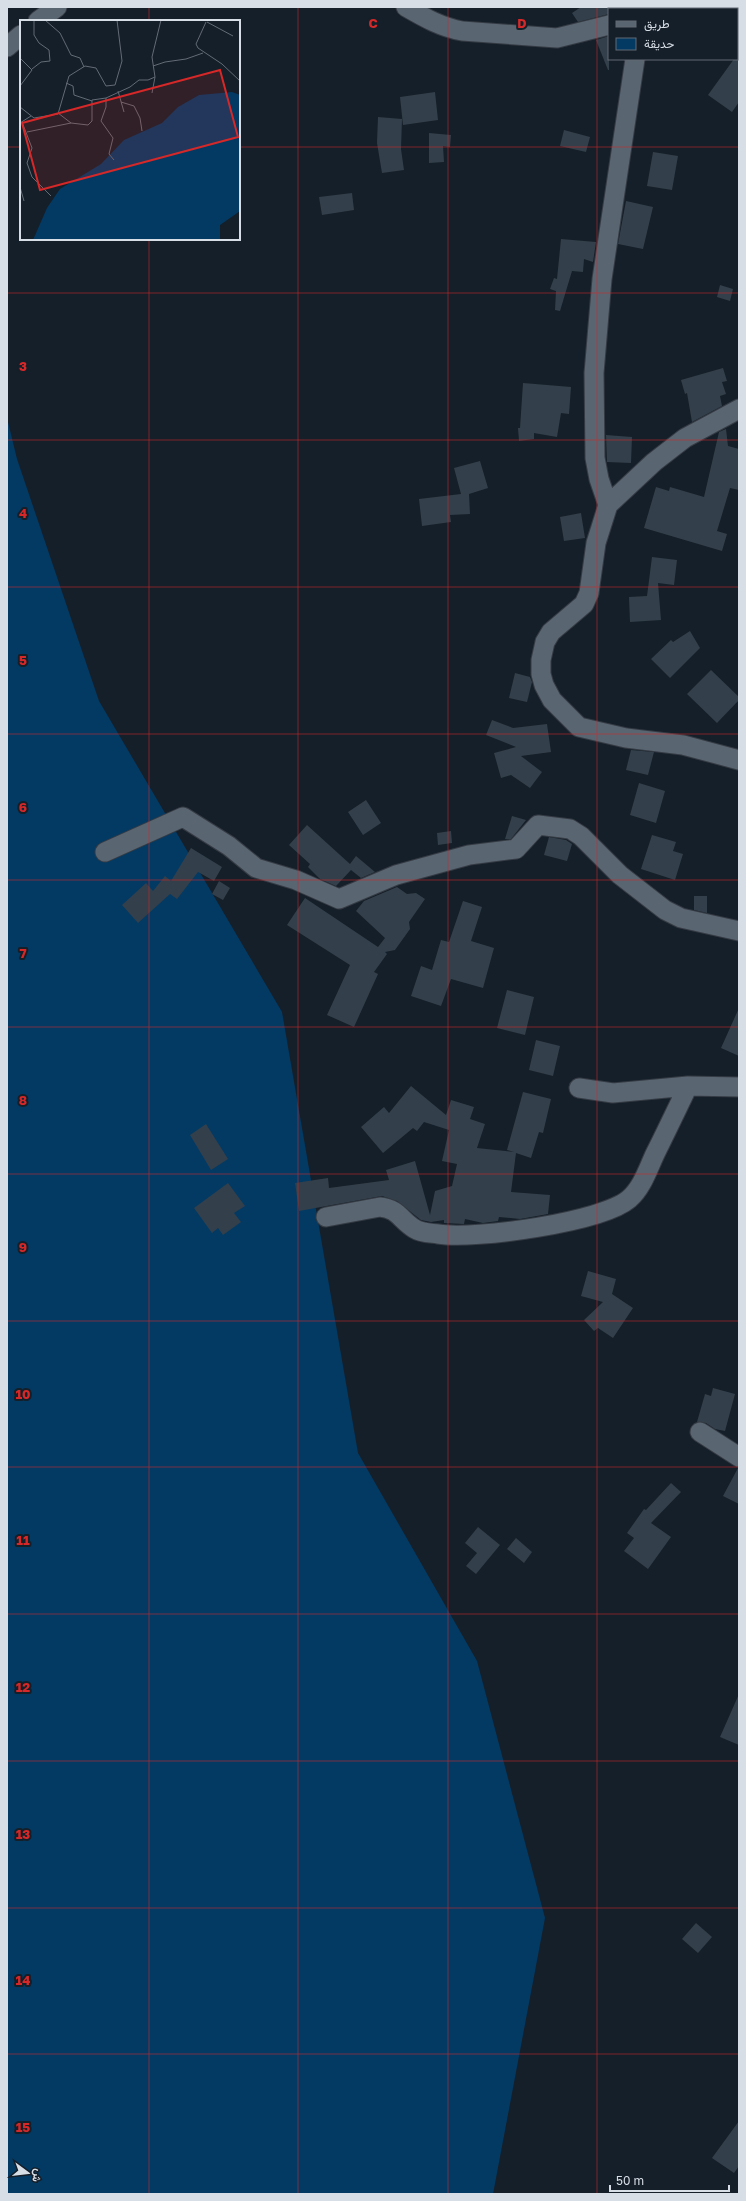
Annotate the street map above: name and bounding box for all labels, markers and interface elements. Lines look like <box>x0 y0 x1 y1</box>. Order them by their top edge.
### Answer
legend <box>608 8 738 60</box>
text: C <box>368 15 378 31</box>
text: D <box>517 15 527 31</box>
text: طريق <box>644 16 670 32</box>
inset map <box>20 20 240 240</box>
text: حديقة <box>644 36 674 51</box>
text: 3 <box>19 358 27 374</box>
text: 4 <box>19 505 27 521</box>
text: 5 <box>19 652 27 668</box>
text: 6 <box>19 799 27 815</box>
text: 7 <box>19 945 27 961</box>
text: 8 <box>19 1092 27 1108</box>
text: 9 <box>19 1239 27 1255</box>
text: 10 <box>15 1386 31 1402</box>
text: 11 <box>16 1532 30 1548</box>
text: 12 <box>16 1679 30 1695</box>
text: 13 <box>16 1826 30 1842</box>
text: 14 <box>16 1972 30 1988</box>
text: 15 <box>16 2119 30 2135</box>
north arrow <box>8 2153 48 2193</box>
text: ش <box>29 2167 46 2184</box>
scale bar <box>610 2167 729 2193</box>
text: 50 m <box>616 2173 644 2188</box>

